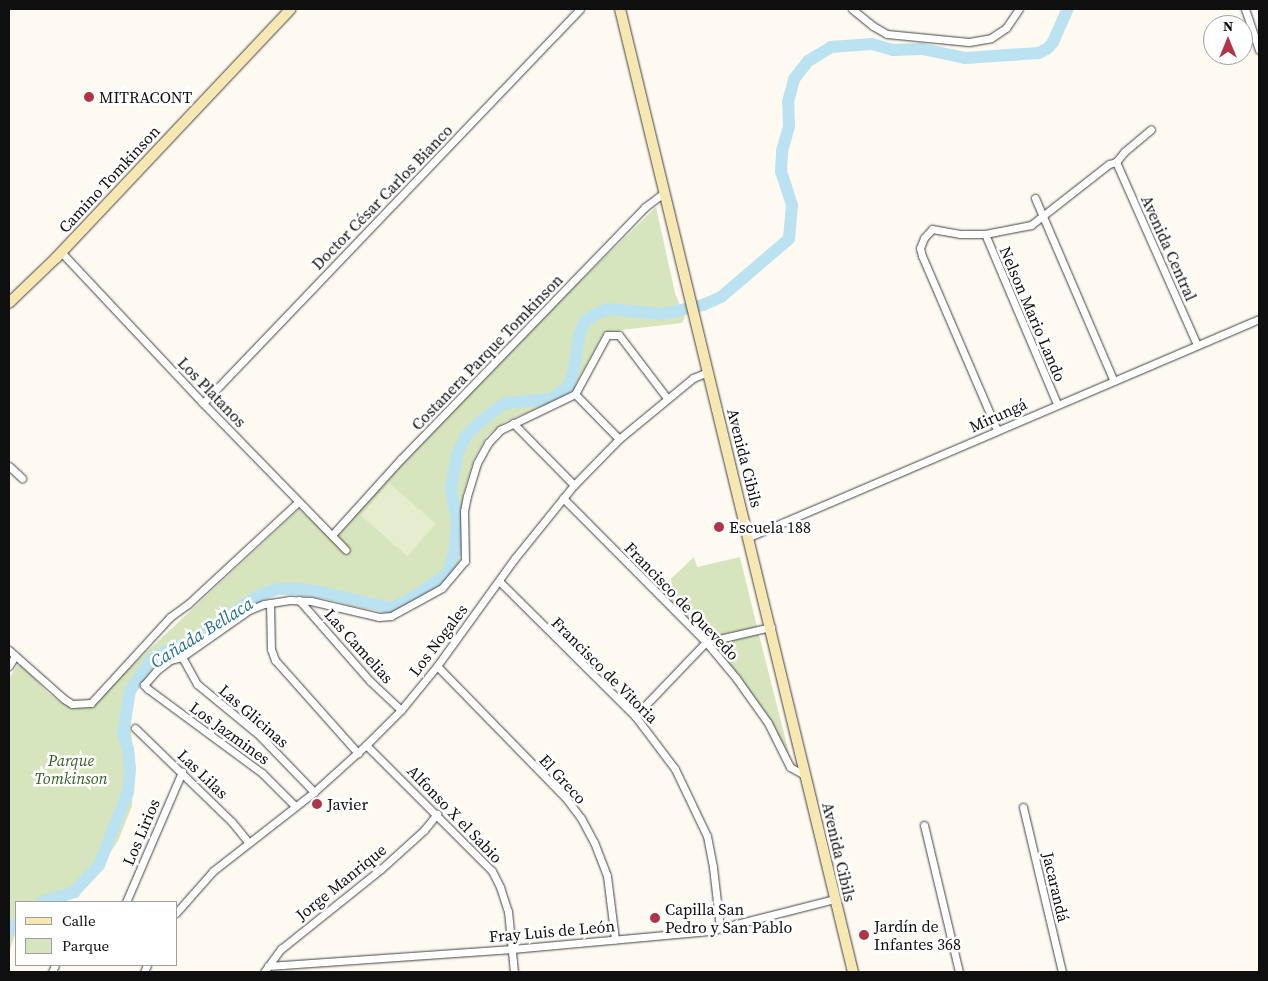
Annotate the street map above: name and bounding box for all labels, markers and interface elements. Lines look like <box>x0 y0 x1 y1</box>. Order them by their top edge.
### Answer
north arrow <box>1203 15 1253 65</box>
text: N <box>1223 16 1233 36</box>
place label: MITRACONT <box>99 87 192 107</box>
marker: MITRACONT <box>83 91 95 103</box>
street label: Doctor César Carlos Bianco <box>308 120 456 274</box>
street label: Camino Tomkinson <box>54 121 164 237</box>
street label: Avenida Central <box>1137 192 1201 304</box>
street label: Nelson Mario Lando <box>996 244 1070 384</box>
street label: Costanera Parque Tomkinson <box>407 270 567 434</box>
street label: Los Platanos <box>174 353 250 431</box>
street label: Mirungá <box>966 394 1030 436</box>
street label: Avenida Cibils <box>723 406 767 510</box>
place label: Escuela 188 <box>729 517 811 537</box>
marker: Escuela 188 <box>713 521 725 533</box>
street label: Francisco de Quevedo <box>621 538 743 664</box>
water label: Cañada Bellaca <box>147 593 257 673</box>
street label: Los Nogales <box>405 600 471 680</box>
street label: Las Camelias <box>321 605 397 687</box>
street label: Francisco de Vitoria <box>548 613 662 727</box>
street label: Las Glicinas <box>215 680 293 752</box>
street label: Los Jazmines <box>186 698 274 768</box>
street label: Las Lilas <box>174 745 232 803</box>
park label: Parque Tomkinson <box>34 750 108 788</box>
street label: El Greco <box>535 750 591 808</box>
street label: Alfonso X el Sabio <box>403 761 507 867</box>
place label: Javier <box>327 794 368 814</box>
street label: Los Lirios <box>118 796 164 868</box>
marker: Javier <box>311 798 323 810</box>
street label: Avenida Cibils <box>818 800 860 904</box>
street label: Jorge Manrique <box>292 840 390 924</box>
street label: Jacarandá <box>1039 850 1073 924</box>
place label: Capilla San Pedro y San Pablo <box>665 899 792 937</box>
legend <box>15 901 178 966</box>
text: Calle <box>62 910 96 931</box>
marker: Capilla San Pedro y San Pablo <box>649 912 661 924</box>
street label: Fray Luis de León <box>488 916 616 946</box>
place label: Jardín de Infantes 368 <box>874 916 961 954</box>
marker: Jardín de Infantes 368 <box>858 929 870 941</box>
text: Parque <box>62 935 109 956</box>

